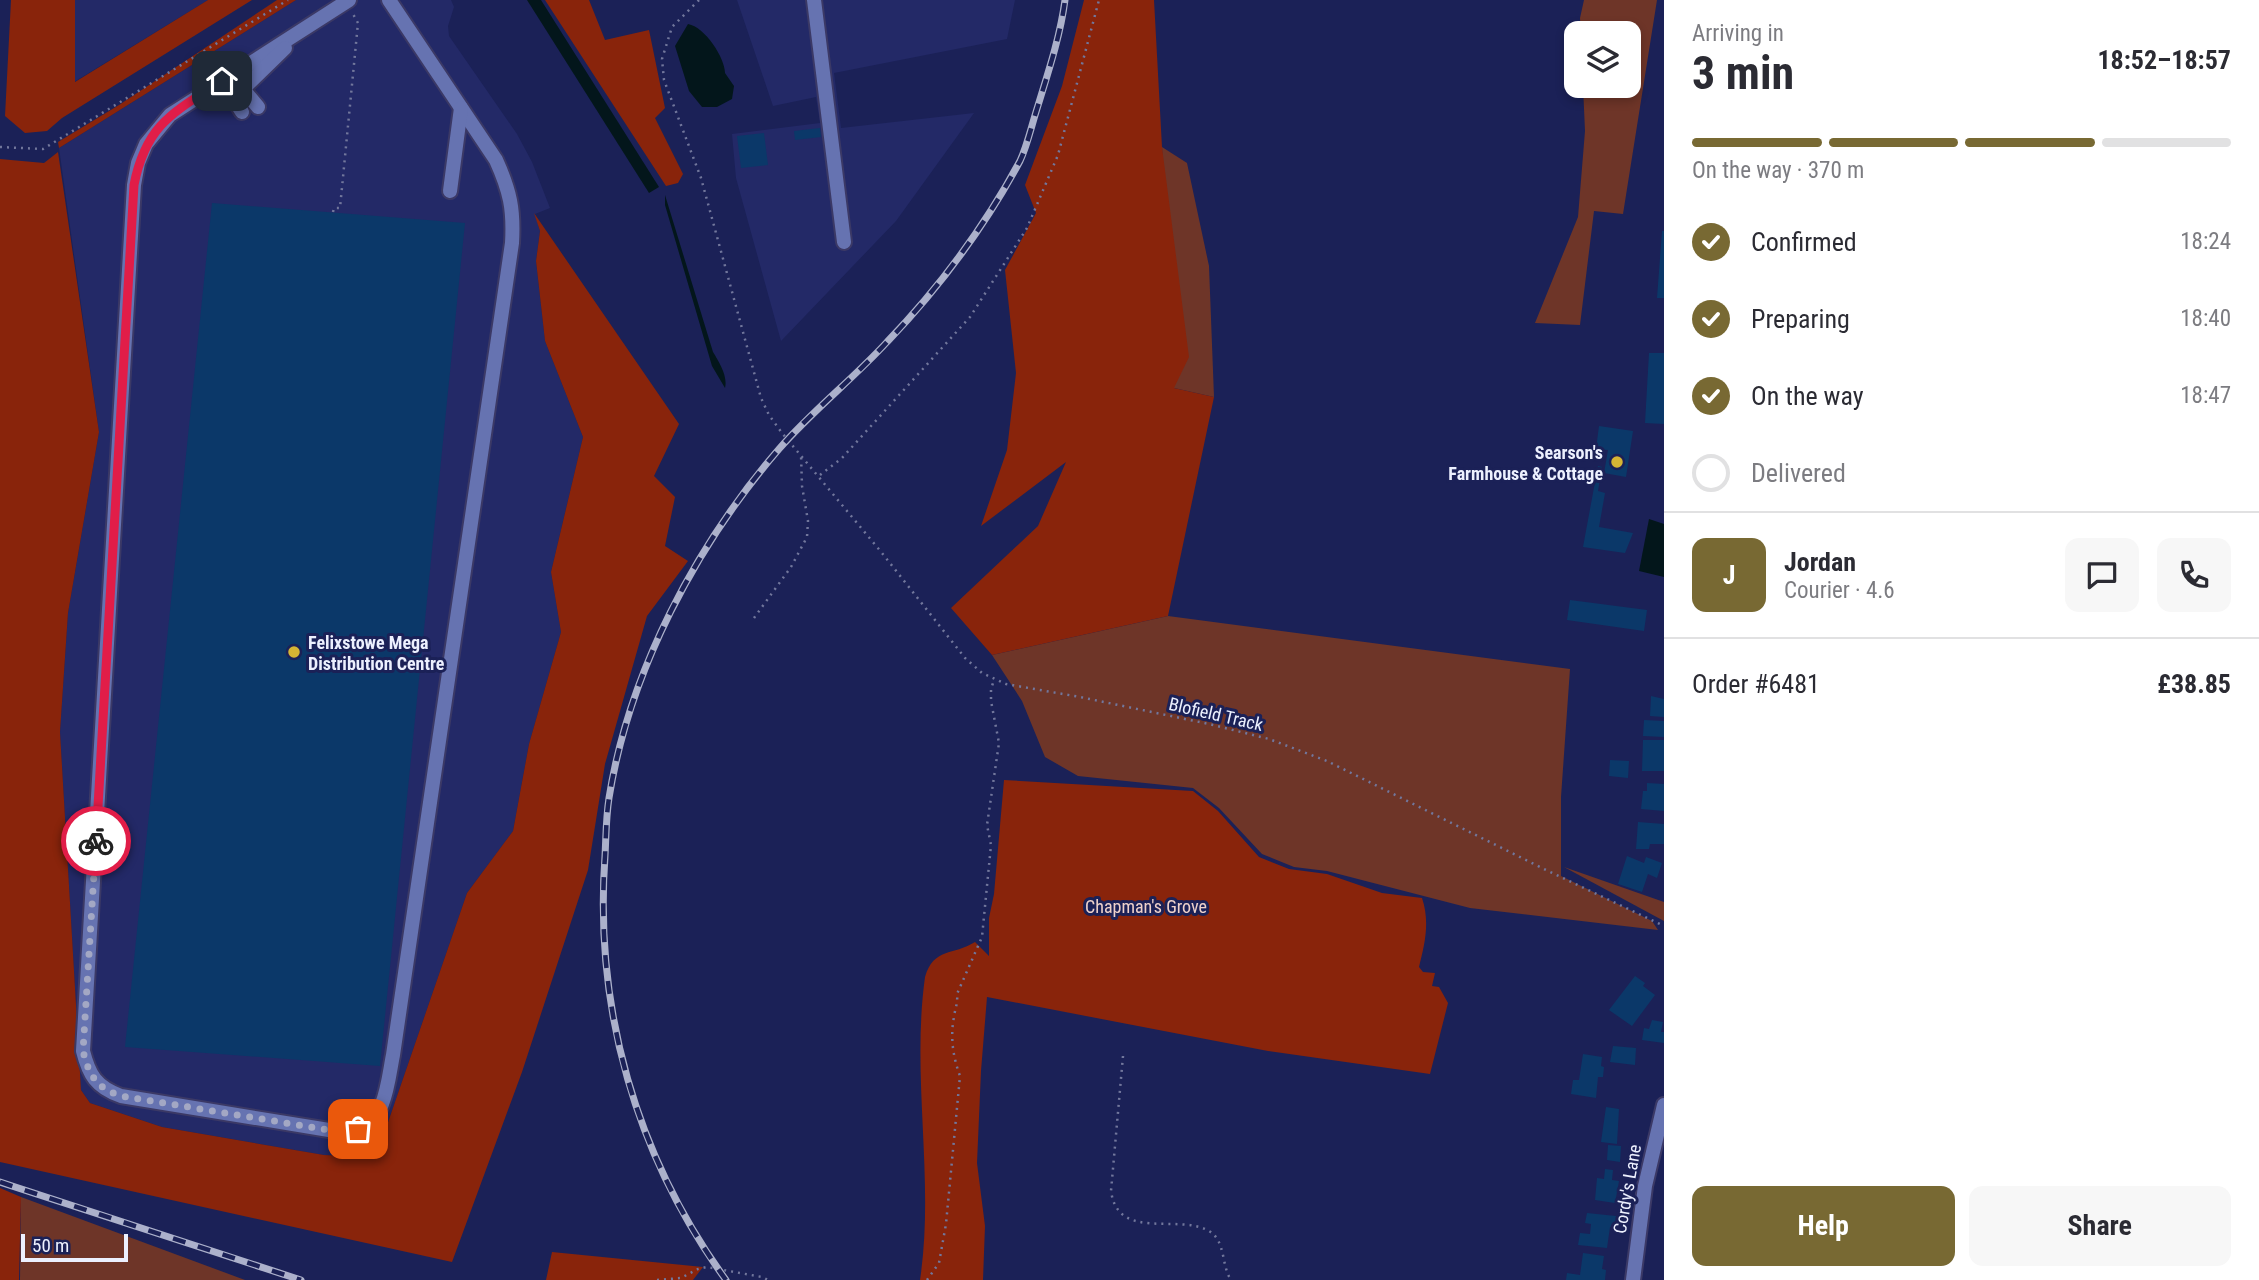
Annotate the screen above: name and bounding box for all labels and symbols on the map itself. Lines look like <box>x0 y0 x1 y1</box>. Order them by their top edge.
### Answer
pin <box>192 51 252 111</box>
place label: Searson's Farmhouse & Cottage <box>1448 442 1603 484</box>
marker: Searson's Farmhouse & Cottage <box>1609 454 1625 470</box>
place label: Felixstowe Mega Distribution Centre <box>308 632 445 674</box>
marker: Felixstowe Mega Distribution Centre <box>286 644 302 660</box>
street label: Blofield Track <box>1167 693 1265 735</box>
courier <box>61 806 131 876</box>
park label: Chapman's Grove <box>1085 896 1207 917</box>
pin <box>328 1099 388 1159</box>
street label: Cordy's Lane <box>1609 1143 1645 1235</box>
scale bar <box>21 1231 128 1263</box>

